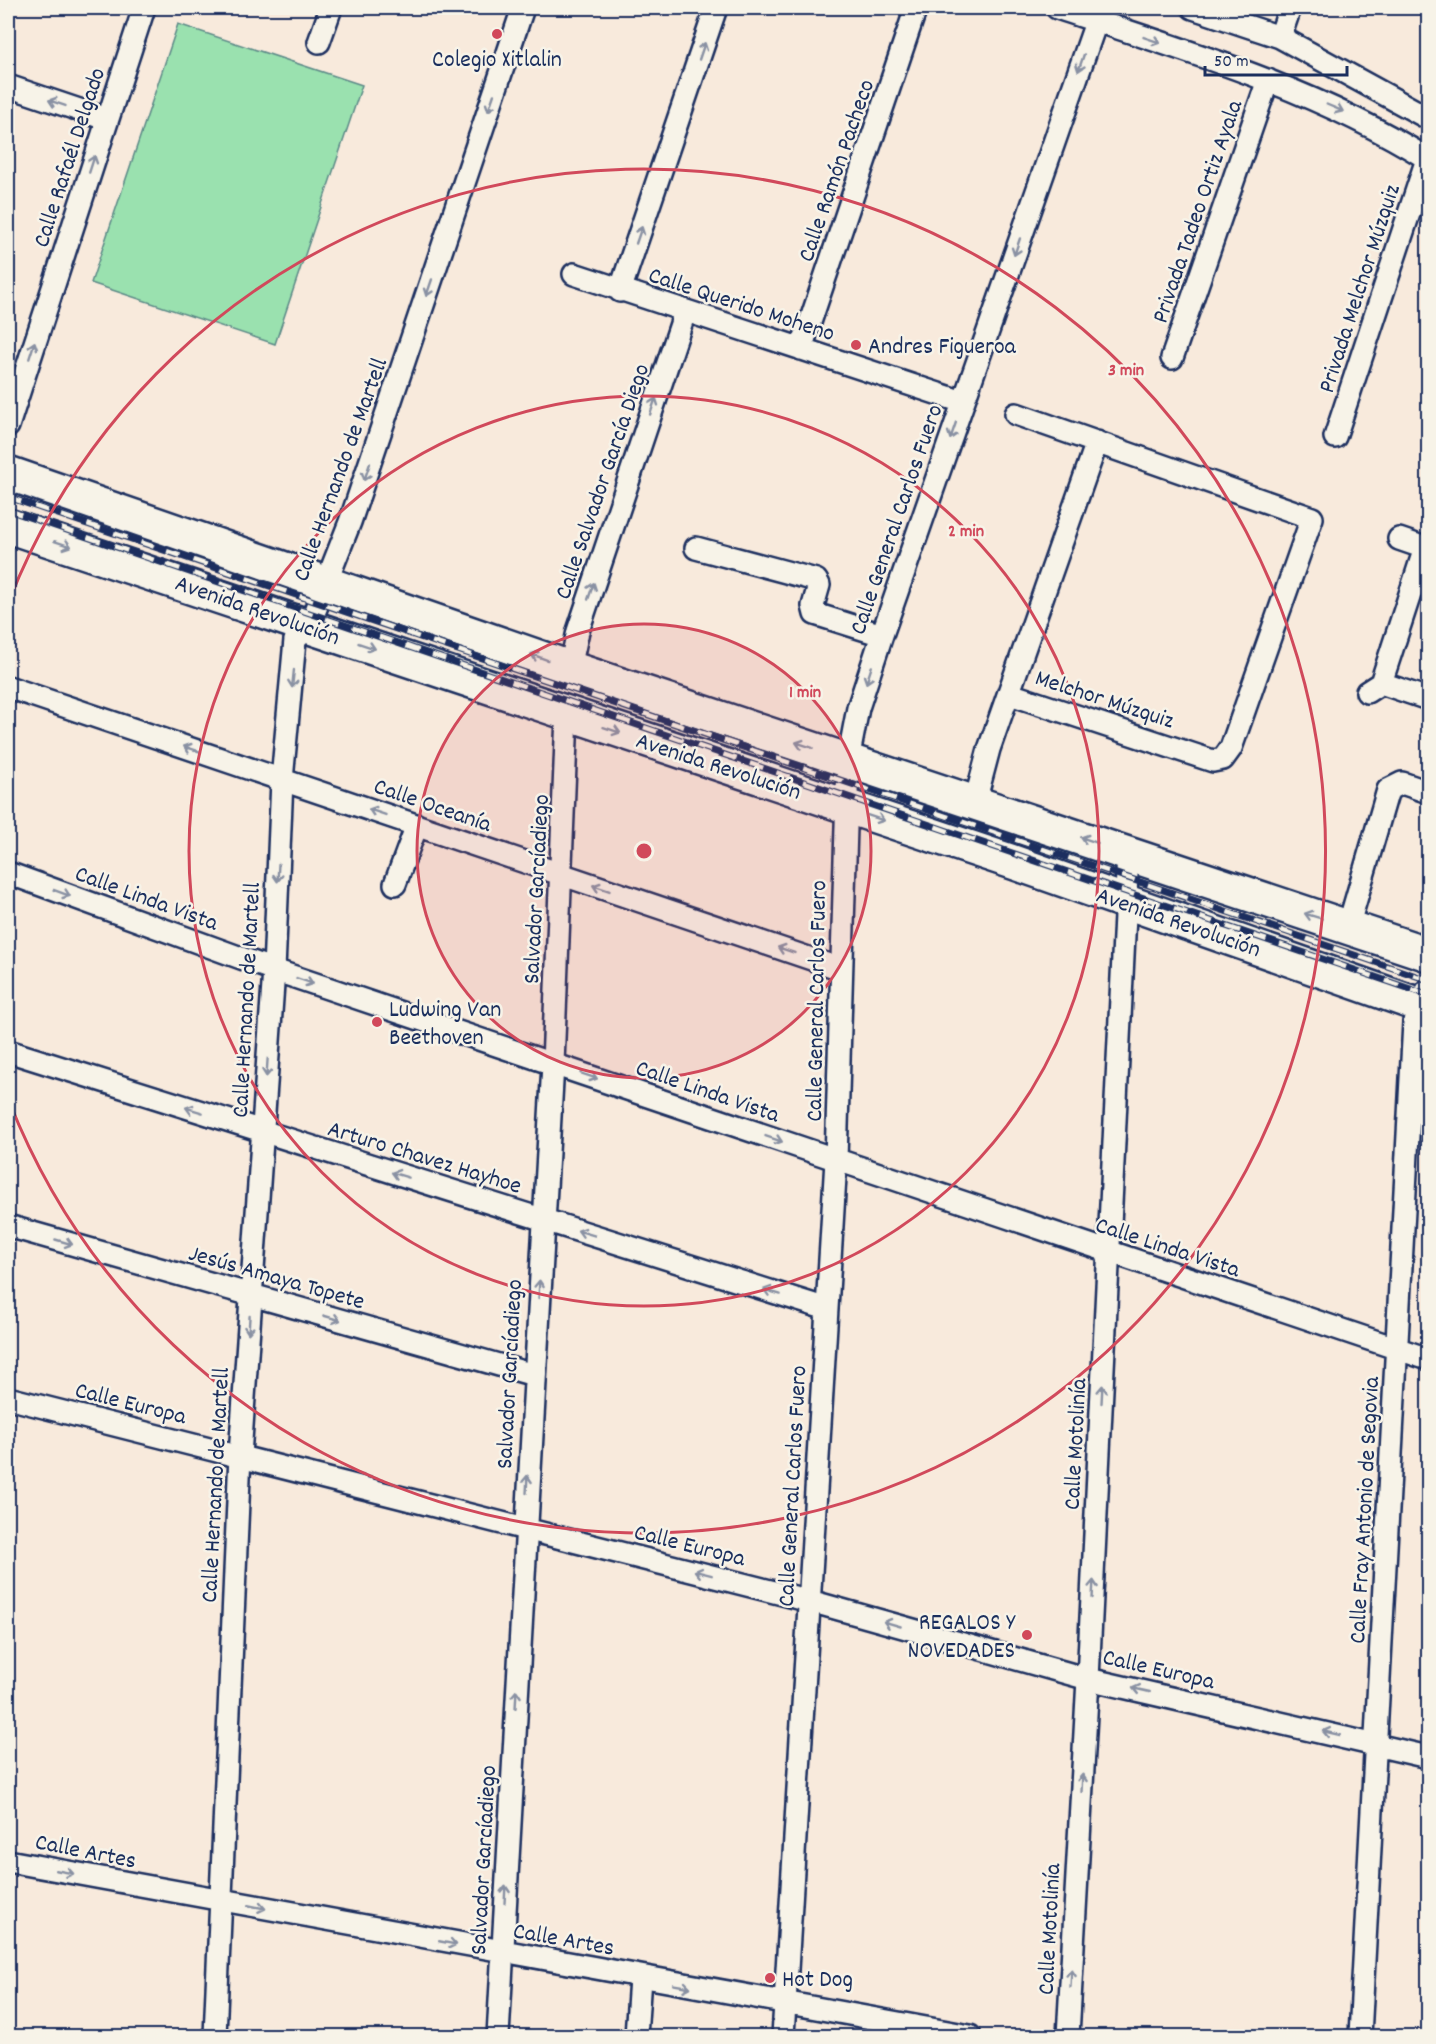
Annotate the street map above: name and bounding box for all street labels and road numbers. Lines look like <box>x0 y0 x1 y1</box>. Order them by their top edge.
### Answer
street label: Calle Rafaél Delgado <box>26 64 116 252</box>
street label: Calle Ramón Pacheco <box>791 75 885 267</box>
street label: Privada Tadeo Ortiz Ayala <box>1145 95 1253 328</box>
street label: Privada Melchor Múzquiz <box>1311 180 1411 398</box>
street label: Calle Querido Moheno <box>643 260 839 352</box>
street label: Calle Hernando de Martell <box>286 353 398 587</box>
street label: Calle Salvador García Diego <box>547 359 660 604</box>
street label: Calle General Carlos Fuero <box>842 400 953 640</box>
street label: Avenida Revolución <box>170 568 344 656</box>
street label: Melchor Múzquiz <box>1030 662 1178 739</box>
street label: Avenida Revolución <box>631 725 805 811</box>
street label: Calle Oceanía <box>369 771 496 843</box>
street label: Salvador Garcíadiego <box>516 793 560 985</box>
street label: Calle Linda Vista <box>70 858 223 942</box>
street label: Calle General Carlos Fuero <box>799 880 837 1122</box>
street label: Avenida Revolución <box>1091 880 1265 968</box>
street label: Calle Hernando de Martell <box>225 881 271 1119</box>
street label: Calle Linda Vista <box>631 1052 784 1134</box>
street label: Arturo Chavez Hayhoe <box>323 1113 525 1205</box>
street label: Calle Linda Vista <box>1090 1209 1244 1288</box>
street label: Jesús Amaya Topete <box>184 1237 368 1320</box>
street label: Salvador Garcíadiego <box>489 1278 533 1470</box>
street label: Calle General Carlos Fuero <box>771 1365 817 1608</box>
street label: Calle Hernando de Martell <box>194 1366 240 1604</box>
street label: Calle Europa <box>71 1375 190 1435</box>
street label: Calle Fray Antonio de Segovia <box>1342 1375 1390 1645</box>
street label: Calle Motolinía <box>1057 1377 1097 1511</box>
street label: Calle Europa <box>630 1517 749 1577</box>
street label: Calle Europa <box>1099 1642 1218 1700</box>
street label: Salvador Garcíadiego <box>463 1764 507 1956</box>
street label: Calle Artes <box>32 1827 139 1879</box>
street label: Calle Motolinía <box>1031 1862 1071 1996</box>
street label: Calle Artes <box>510 1915 617 1967</box>

